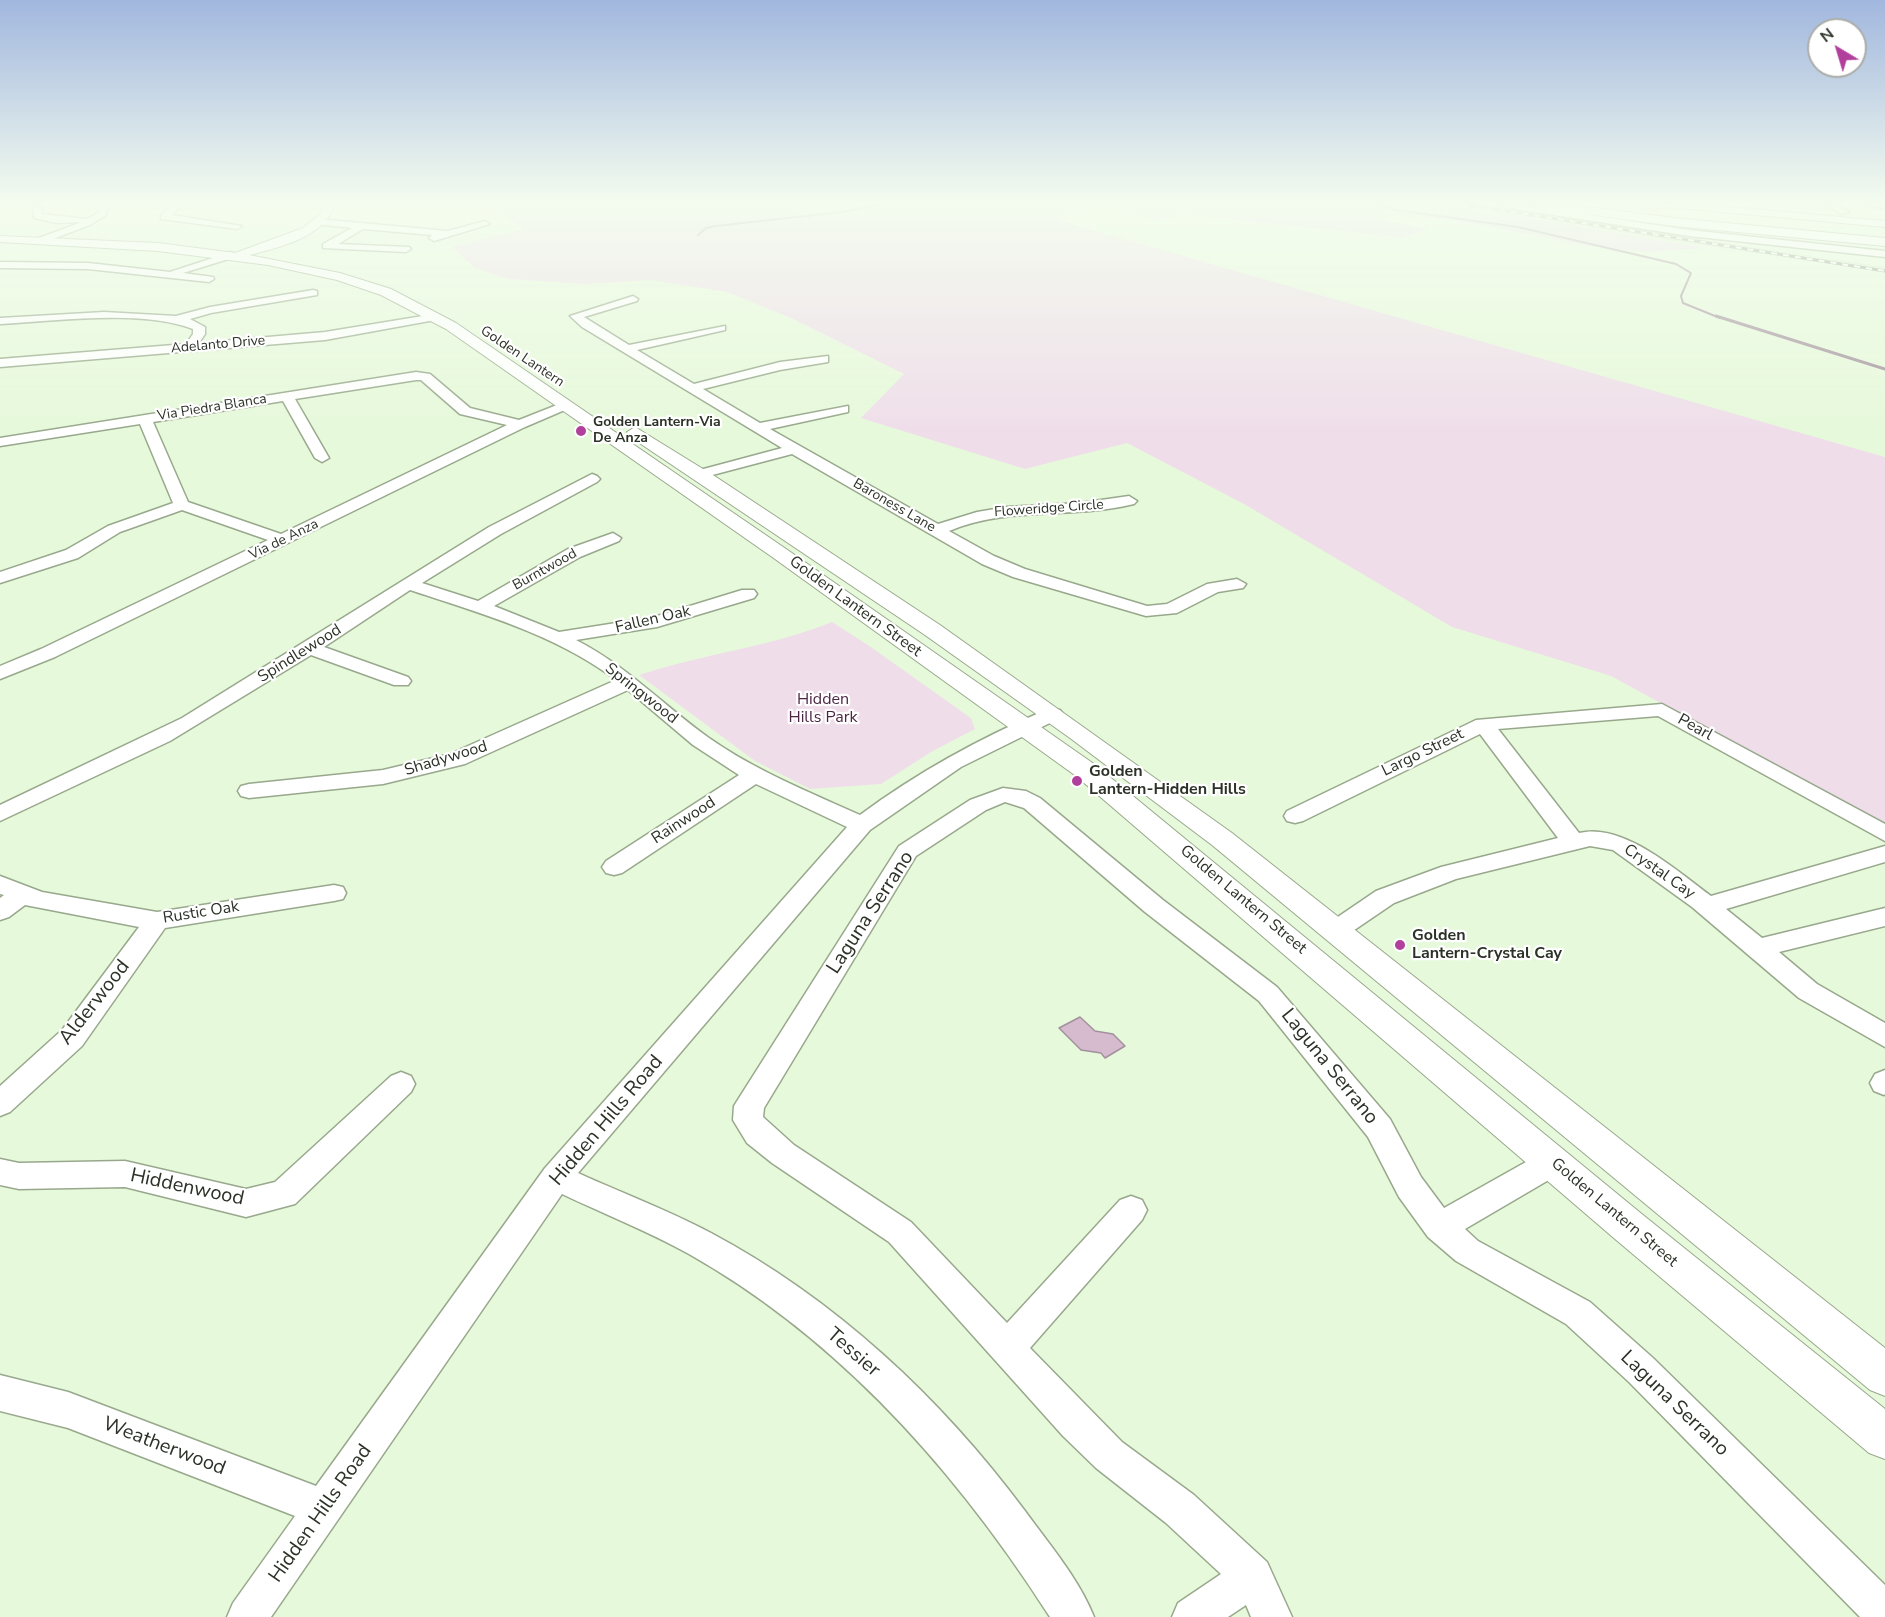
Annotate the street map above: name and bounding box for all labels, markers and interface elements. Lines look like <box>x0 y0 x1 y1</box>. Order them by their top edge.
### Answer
north arrow <box>1807 18 1867 78</box>
text: N <box>1816 23 1839 48</box>
street label: Golden Lantern <box>477 323 567 391</box>
street label: Adelanto Drive <box>170 333 266 357</box>
street label: Via Piedra Blanca <box>156 391 268 425</box>
place label: Golden Lantern-Via De Anza <box>593 415 721 448</box>
marker: Golden Lantern-Via De Anza <box>574 424 588 438</box>
street label: Baroness Lane <box>850 476 938 536</box>
street label: Floweridge Circle <box>994 497 1104 521</box>
street label: Via de Anza <box>247 516 321 564</box>
street label: Burntwood <box>510 546 580 594</box>
street label: Golden Lantern Street <box>785 552 925 662</box>
street label: Fallen Oak <box>613 602 693 638</box>
street label: Spindlewood <box>255 621 345 687</box>
street label: Springwood <box>601 659 681 729</box>
park label: Hidden Hills Park <box>788 690 858 728</box>
street label: Pearl <box>1674 711 1716 745</box>
street label: Largo Street <box>1379 725 1467 781</box>
street label: Shadywood <box>402 737 490 781</box>
place label: Golden Lantern-Hidden Hills <box>1089 762 1246 800</box>
marker: Golden Lantern-Hidden Hills <box>1070 774 1084 788</box>
street label: Rainwood <box>648 793 720 849</box>
street label: Crystal Cay <box>1620 840 1698 904</box>
street label: Golden Lantern Street <box>1176 842 1310 958</box>
street label: Laguna Serrano <box>822 847 920 979</box>
street label: Rustic Oak <box>162 898 240 928</box>
place label: Golden Lantern-Crystal Cay <box>1412 926 1562 964</box>
marker: Golden Lantern-Crystal Cay <box>1393 938 1407 952</box>
street label: Alderwood <box>54 956 136 1050</box>
street label: Laguna Serrano <box>1275 1004 1383 1130</box>
street label: Hidden Hills Road <box>545 1051 669 1191</box>
street label: Golden Lantern Street <box>1547 1155 1681 1271</box>
street label: Hiddenwood <box>128 1164 246 1212</box>
street label: Tessier <box>821 1323 885 1383</box>
street label: Laguna Serrano <box>1615 1346 1733 1462</box>
street label: Weatherwood <box>99 1413 229 1481</box>
street label: Hidden Hills Road <box>264 1440 378 1588</box>

